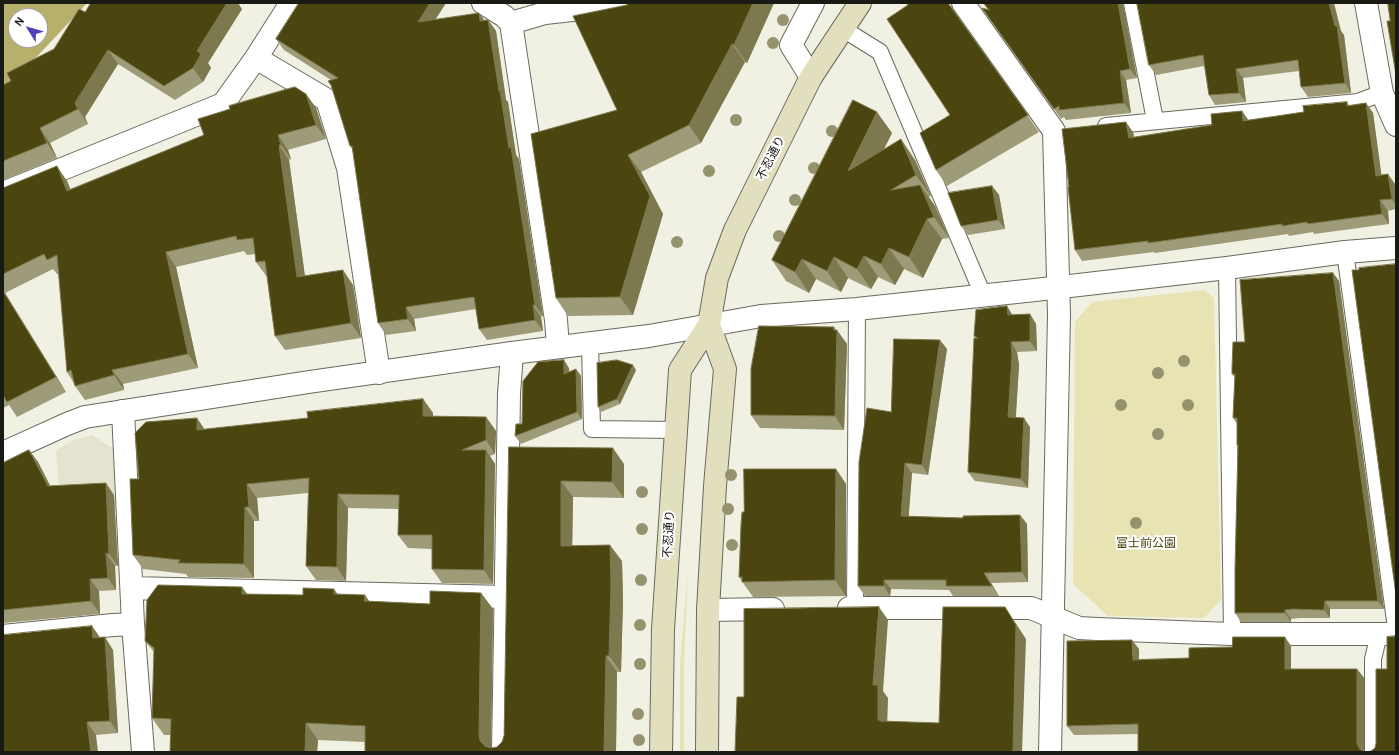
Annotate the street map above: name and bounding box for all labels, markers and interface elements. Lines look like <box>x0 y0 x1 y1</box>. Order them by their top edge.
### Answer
north arrow <box>8 8 48 48</box>
text: N <box>11 14 27 29</box>
street label: 不忍通り <box>754 133 788 183</box>
street label: 不忍通り <box>661 510 677 558</box>
park label: 富士前公園 <box>1116 536 1176 550</box>

